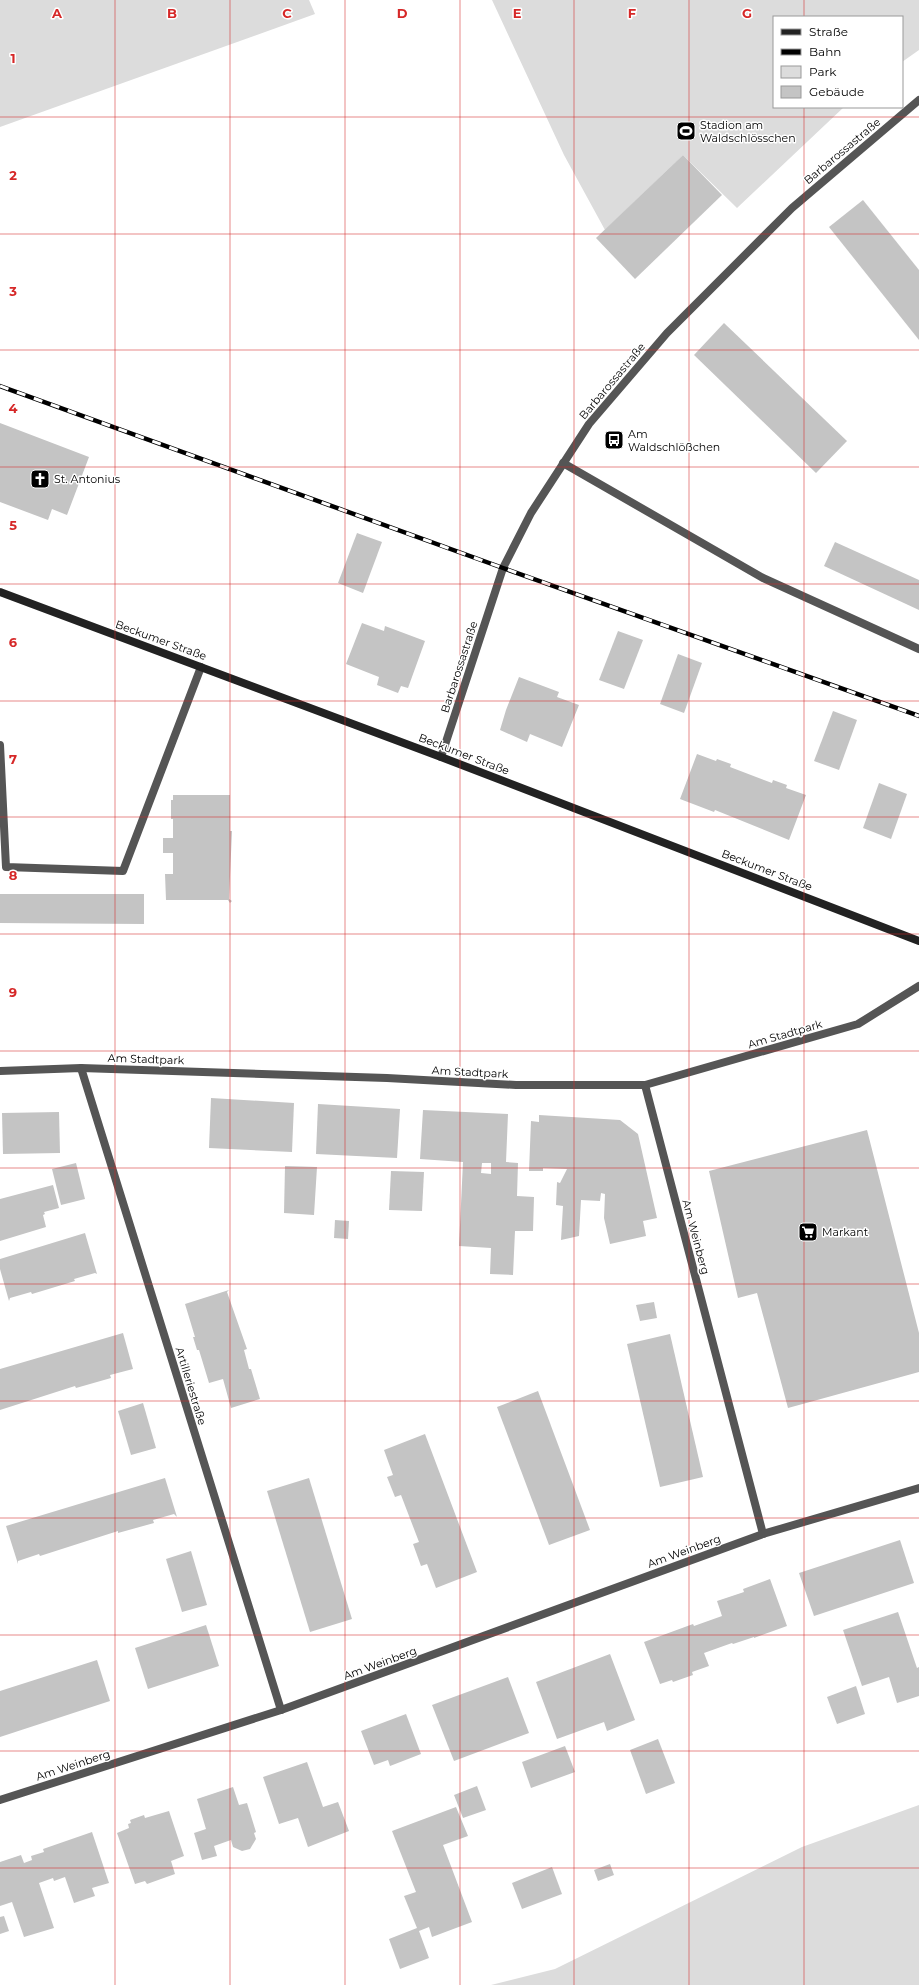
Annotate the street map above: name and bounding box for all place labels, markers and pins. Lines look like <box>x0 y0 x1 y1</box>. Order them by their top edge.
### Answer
place label: Stadion am Waldschlösschen <box>700 118 796 145</box>
sports icon: Stadion am Waldschlösschen <box>675 120 697 142</box>
place label: Am Waldschlößchen <box>628 427 720 454</box>
bus stop icon: Am Waldschlößchen <box>603 429 625 451</box>
church icon: St. Antonius <box>29 468 51 490</box>
place label: St. Antonius <box>54 472 121 486</box>
supermarket icon: Markant <box>797 1221 819 1243</box>
place label: Markant <box>822 1225 869 1239</box>

